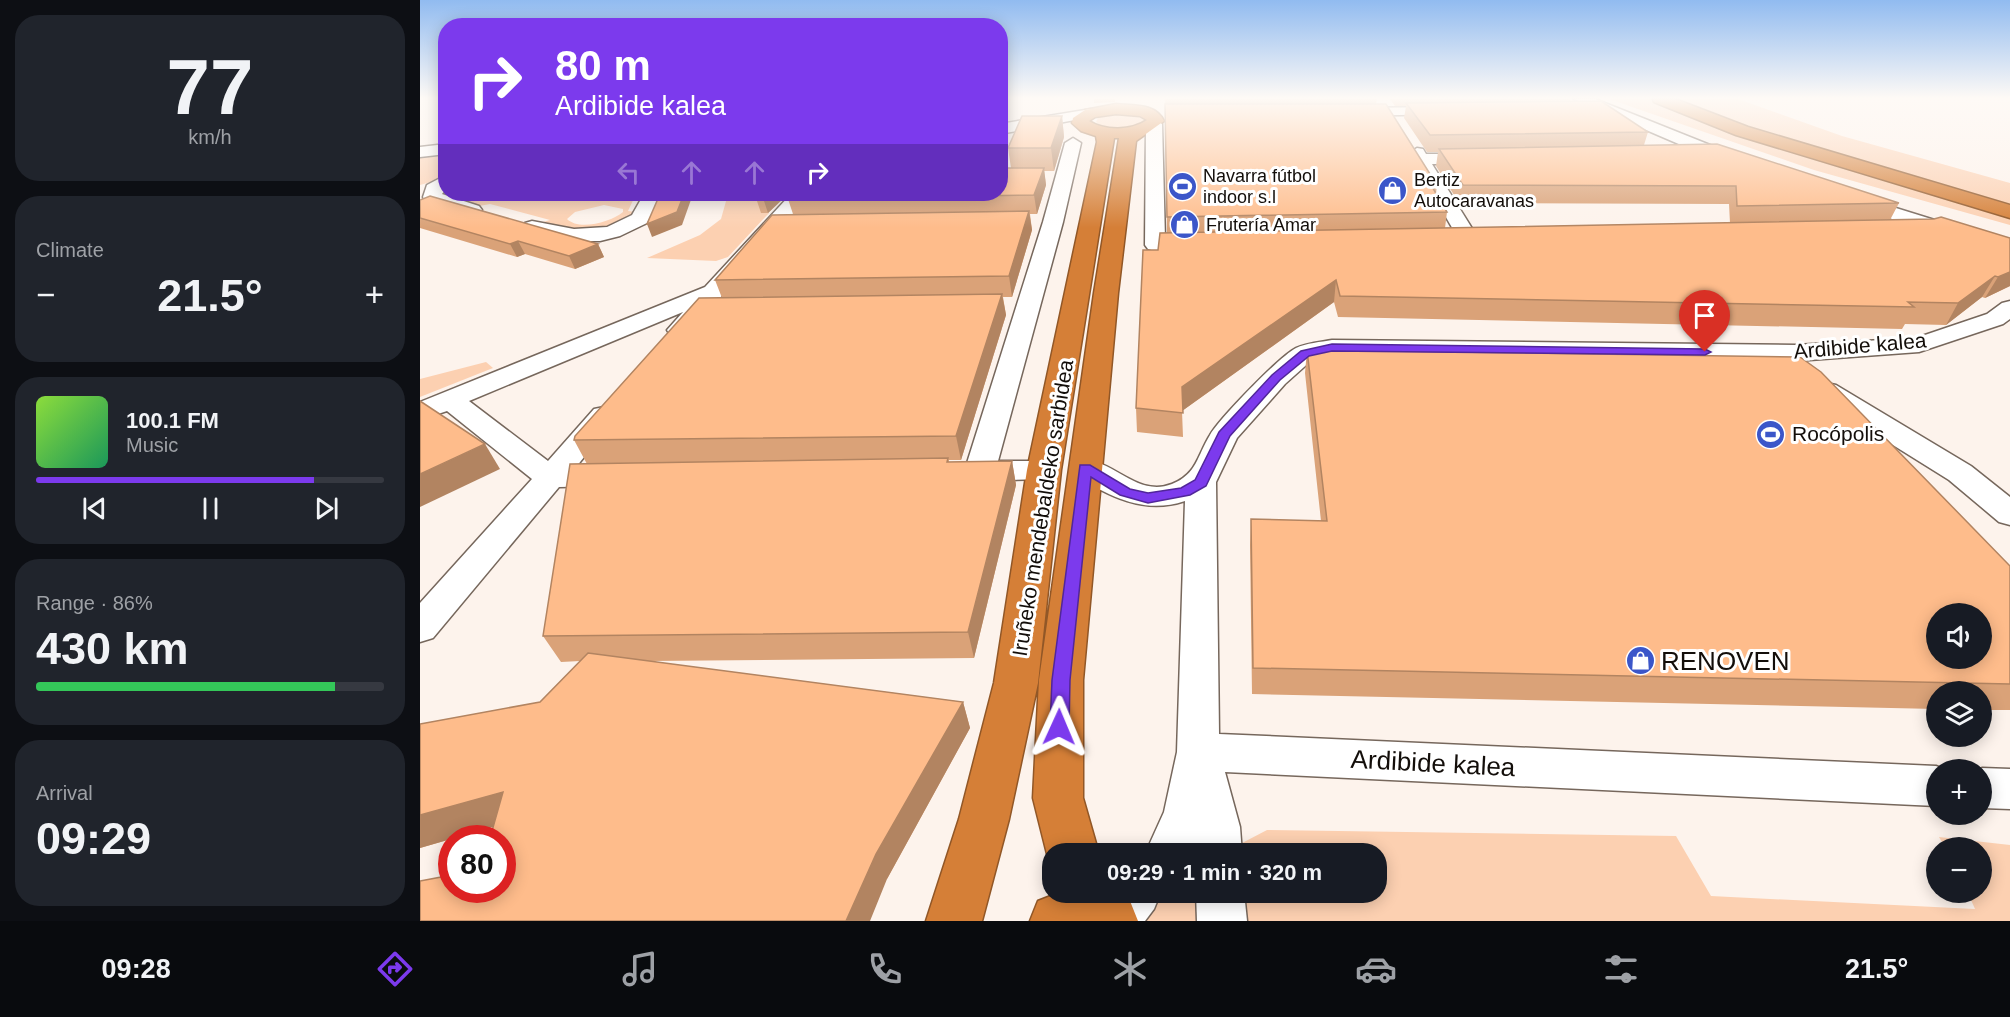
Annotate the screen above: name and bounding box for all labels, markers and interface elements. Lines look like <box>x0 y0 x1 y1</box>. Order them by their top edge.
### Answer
icon: right <box>456 42 534 120</box>
text: 80 m <box>555 42 651 89</box>
text: 77 <box>167 43 253 131</box>
text: Ardibide kalea <box>555 91 726 121</box>
text: km/h <box>188 126 232 148</box>
icon: left <box>612 156 645 189</box>
icon: ahead <box>675 156 708 189</box>
icon: ahead <box>738 156 771 189</box>
icon: right <box>801 156 834 189</box>
place label: Navarra fútbol indoor s.l <box>1203 166 1316 207</box>
sports icon: Navarra fútbol indoor s.l <box>1166 170 1198 202</box>
place label: Bertiz Autocaravanas <box>1414 170 1534 211</box>
shop icon: Bertiz Autocaravanas <box>1377 174 1409 206</box>
shop icon: Frutería Amar <box>1169 209 1201 241</box>
place label: Frutería Amar <box>1206 215 1316 235</box>
text: Climate <box>36 239 104 261</box>
text: 21.5° <box>157 270 263 321</box>
text: − <box>36 276 55 313</box>
text: + <box>365 276 384 313</box>
pin <box>1679 290 1730 352</box>
icon: arrive <box>1688 299 1721 332</box>
street label: Ardibide kalea <box>1793 328 1928 363</box>
street label: Iruñeko mendebaldeko sarbidea <box>1008 358 1077 658</box>
text: 100.1 FM <box>126 408 219 433</box>
sports icon: Rocópolis <box>1755 418 1787 450</box>
place label: Rocópolis <box>1792 422 1884 445</box>
text: Music <box>126 434 178 456</box>
icon: previous <box>78 492 111 525</box>
icon: pause <box>194 492 227 525</box>
icon: next <box>310 492 343 525</box>
text: Range · 86% <box>36 592 153 614</box>
map controls <box>1926 603 1992 903</box>
button: sound <box>1926 603 1992 669</box>
text: 430 km <box>36 623 189 674</box>
shop icon: RENOVEN <box>1624 645 1656 677</box>
place label: RENOVEN <box>1661 646 1790 676</box>
button: layers <box>1926 681 1992 747</box>
position arrow <box>1027 695 1091 759</box>
street label: Ardibide kalea <box>1350 744 1517 782</box>
button: + <box>1926 759 1992 825</box>
text: Arrival <box>36 782 93 804</box>
text: 09:29 <box>36 813 151 864</box>
speed limit sign: 80 <box>438 825 516 903</box>
button: − <box>1926 837 1992 903</box>
text: 09:29 · 1 min · 320 m <box>1107 860 1322 885</box>
icon: directions <box>374 948 416 990</box>
icon: music <box>619 948 661 990</box>
icon: phone <box>864 948 906 990</box>
icon: climate <box>1109 948 1151 990</box>
icon: car <box>1355 948 1397 990</box>
icon: filters <box>1600 948 1642 990</box>
text: 09:28 <box>102 954 171 984</box>
text: 21.5° <box>1845 954 1908 984</box>

